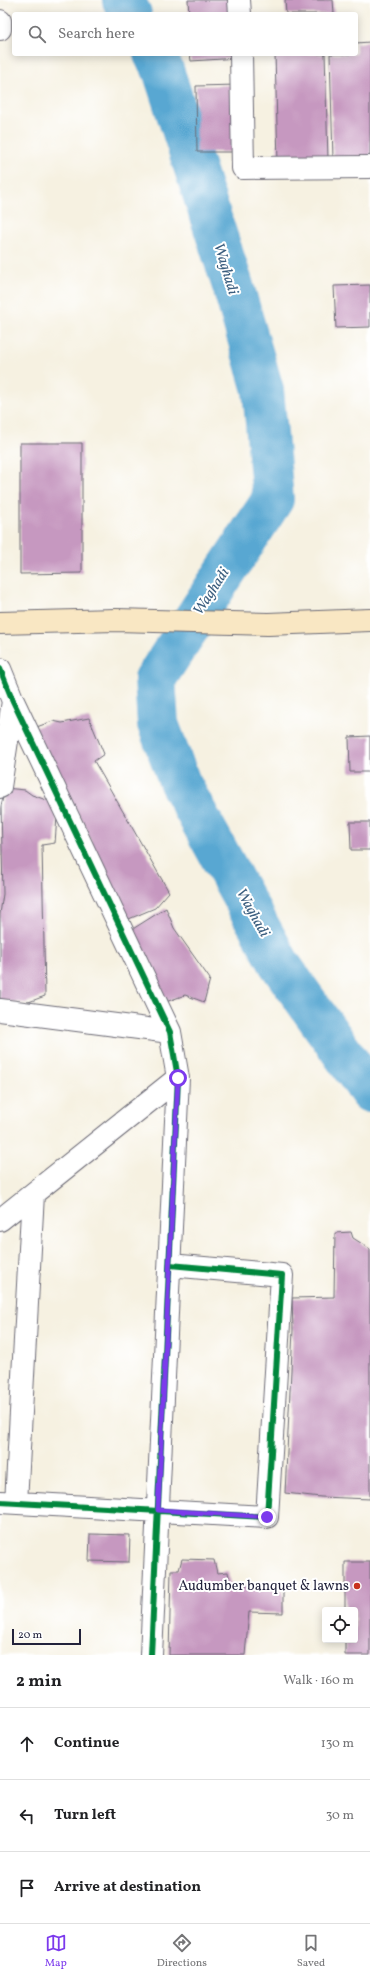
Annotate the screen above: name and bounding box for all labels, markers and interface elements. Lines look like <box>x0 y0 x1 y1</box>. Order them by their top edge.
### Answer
search box <box>12 12 358 56</box>
icon: search <box>26 23 48 45</box>
text: Search here <box>58 24 135 45</box>
water label: Waghadi <box>207 241 243 298</box>
water label: Waghadi <box>189 564 235 620</box>
water label: Waghadi <box>230 885 274 941</box>
route start <box>169 1069 187 1087</box>
route end <box>258 1508 276 1526</box>
place label: Audumber banquet & lawns <box>178 1577 349 1596</box>
marker: Audumber banquet & lawns <box>352 1581 362 1591</box>
map controls <box>322 1607 358 1643</box>
button: locate <box>322 1607 358 1643</box>
scale bar <box>12 1627 81 1646</box>
text: 20 m <box>18 1628 42 1643</box>
text: 2 min <box>16 1670 62 1693</box>
text: Walk · 160 m <box>283 1672 354 1690</box>
icon: ahead <box>16 1733 38 1755</box>
text: Continue <box>54 1733 119 1754</box>
text: 130 m <box>321 1735 354 1753</box>
icon: left <box>16 1805 38 1827</box>
text: Turn left <box>54 1805 116 1826</box>
text: 30 m <box>326 1807 354 1825</box>
icon: arrive <box>16 1877 38 1899</box>
text: Arrive at destination <box>54 1877 201 1898</box>
tab: Map <box>45 1932 67 1971</box>
tab: Directions <box>157 1932 207 1971</box>
tab: Saved <box>297 1932 325 1971</box>

